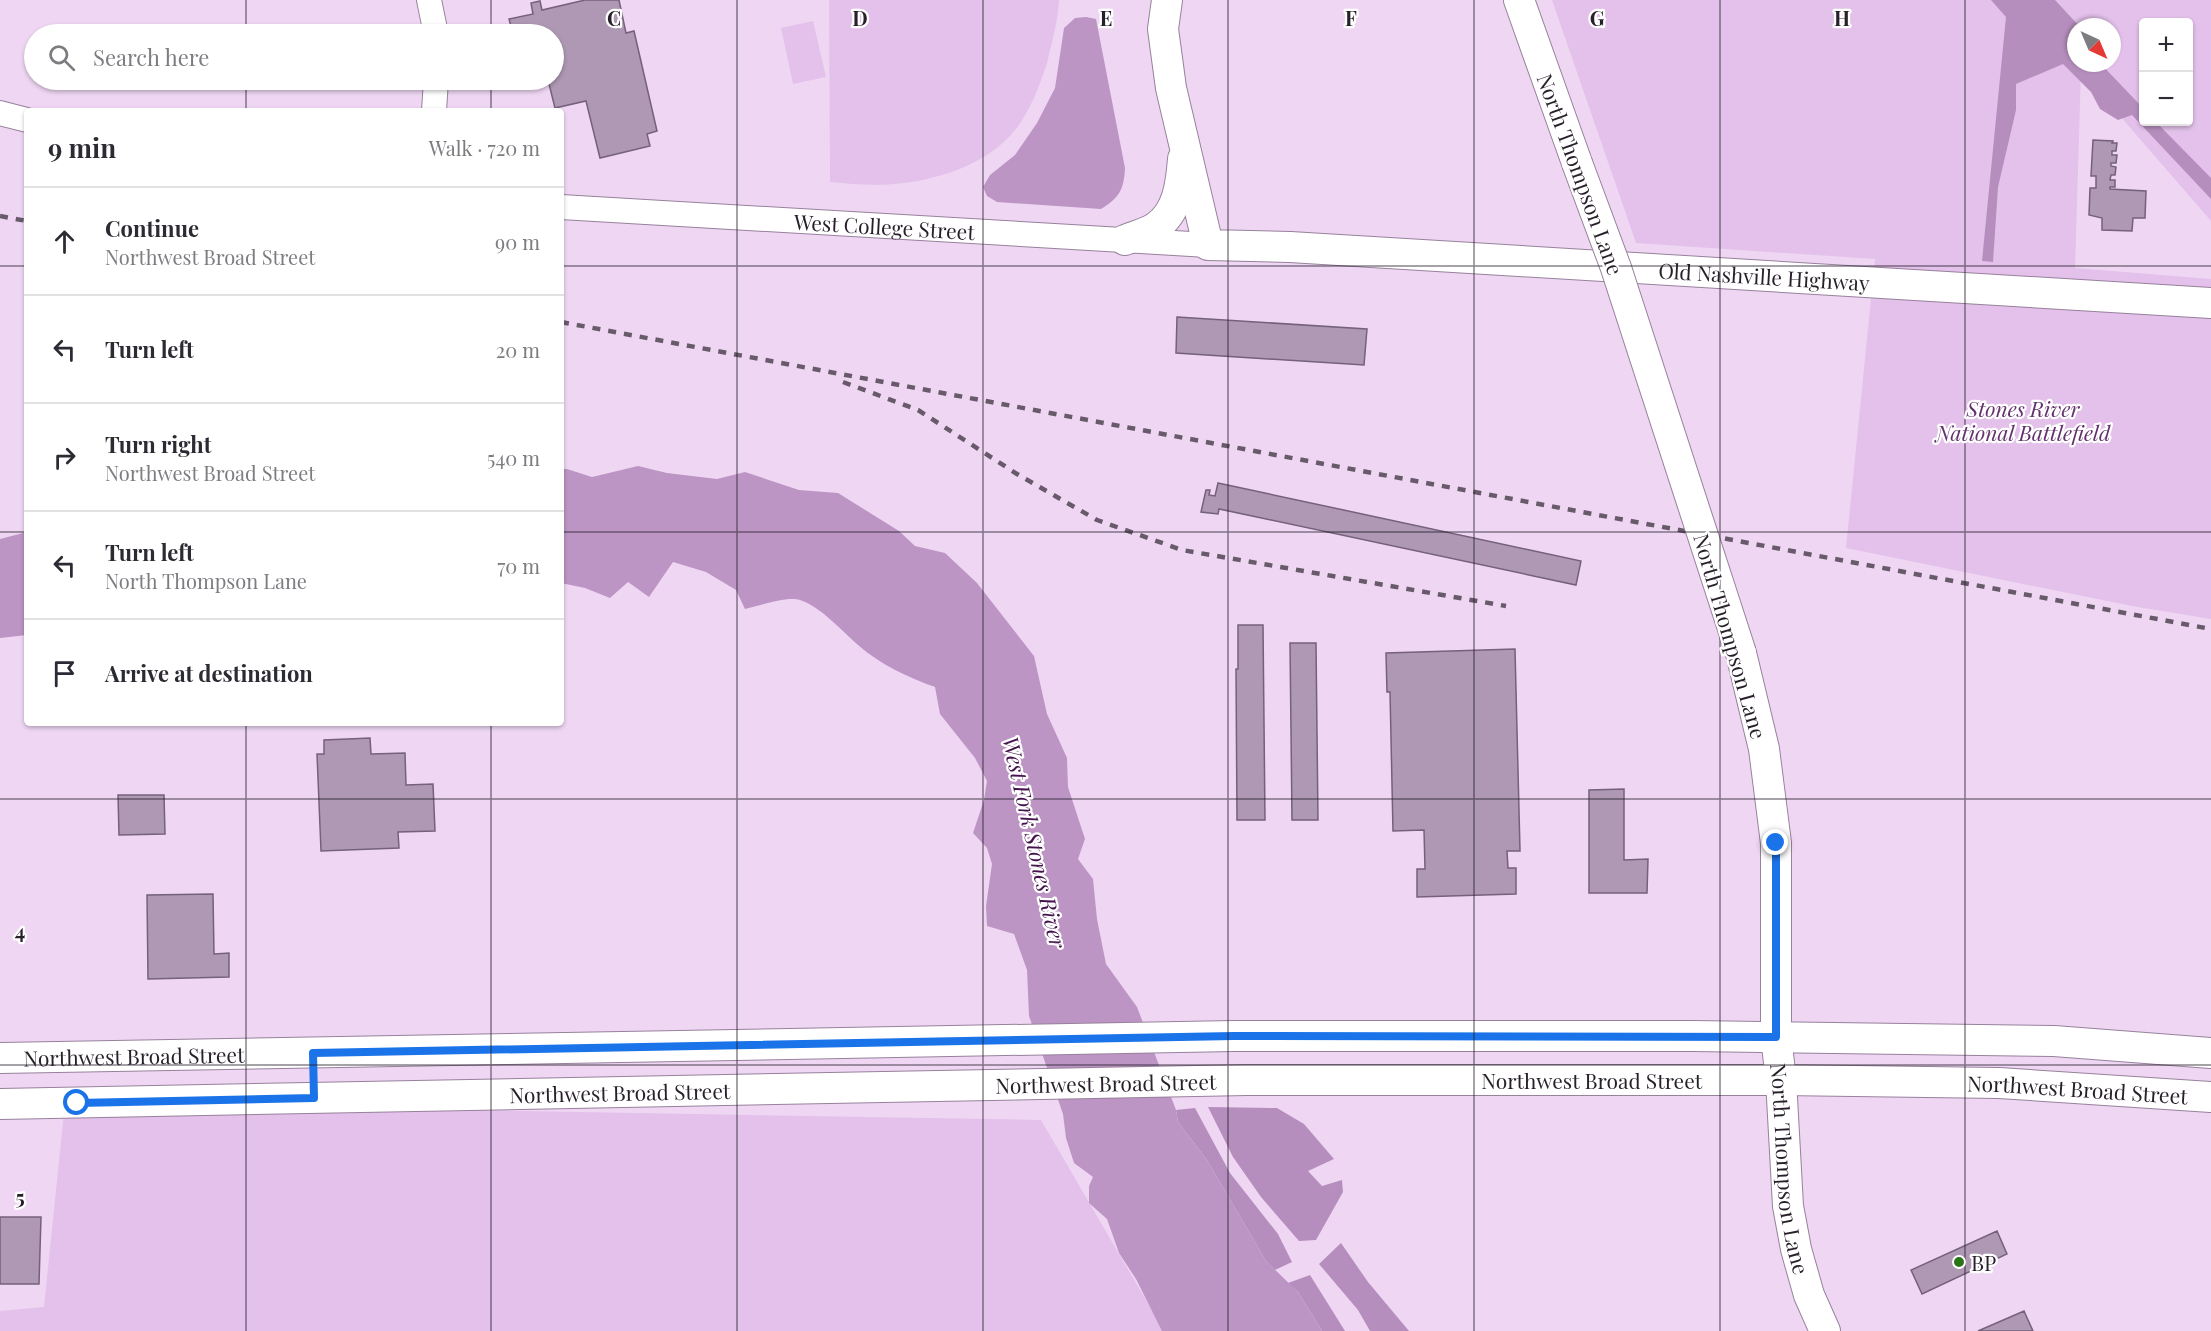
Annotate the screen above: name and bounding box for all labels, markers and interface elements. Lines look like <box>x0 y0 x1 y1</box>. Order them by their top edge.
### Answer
text: C <box>607 4 621 31</box>
text: D <box>852 4 868 31</box>
text: E <box>1100 4 1112 31</box>
text: F <box>1345 4 1357 31</box>
text: G <box>1590 4 1605 31</box>
text: H <box>1834 4 1850 31</box>
north arrow <box>2067 18 2121 72</box>
map controls <box>2139 18 2193 126</box>
button: + <box>2139 18 2193 72</box>
search box <box>24 24 564 90</box>
icon: search <box>45 41 78 74</box>
text: Search here <box>93 42 209 72</box>
street label: North Thompson Lane <box>1532 70 1630 278</box>
button: − <box>2139 72 2193 126</box>
text: 9 min <box>48 130 116 165</box>
text: Walk · 720 m <box>429 134 540 161</box>
street label: West College Street <box>792 207 976 245</box>
text: Continue <box>105 213 199 243</box>
icon: ahead <box>48 225 81 258</box>
text: 90 m <box>495 228 540 255</box>
text: Northwest Broad Street <box>105 243 315 270</box>
street label: Old Nashville Highway <box>1658 255 1871 296</box>
icon: left <box>48 333 81 366</box>
text: Turn left <box>105 334 194 364</box>
text: 20 m <box>496 336 540 363</box>
park label: Stones River National Battlefield <box>1934 394 2111 446</box>
text: Turn right <box>105 429 211 459</box>
icon: right <box>48 441 81 474</box>
text: 540 m <box>487 444 540 471</box>
text: Northwest Broad Street <box>105 459 315 486</box>
street label: North Thompson Lane <box>1688 530 1774 742</box>
text: Turn left <box>105 537 194 567</box>
icon: left <box>48 549 81 582</box>
text: 70 m <box>497 552 540 579</box>
text: North Thompson Lane <box>105 567 307 594</box>
icon: arrive <box>48 657 81 690</box>
text: Arrive at destination <box>105 658 313 688</box>
water label: West Fork Stones River <box>996 733 1074 951</box>
route end <box>1762 829 1788 855</box>
text: 4 <box>15 917 25 944</box>
street label: Northwest Broad Street <box>23 1040 245 1072</box>
street label: North Thompson Lane <box>1765 1062 1816 1277</box>
street label: Northwest Broad Street <box>1481 1066 1703 1094</box>
street label: Northwest Broad Street <box>995 1067 1217 1099</box>
street label: Northwest Broad Street <box>1967 1069 2189 1109</box>
street label: Northwest Broad Street <box>509 1076 731 1108</box>
route start <box>63 1089 89 1115</box>
text: 5 <box>15 1183 25 1210</box>
place label: BP <box>1971 1248 1996 1276</box>
marker: BP <box>1952 1255 1966 1269</box>

